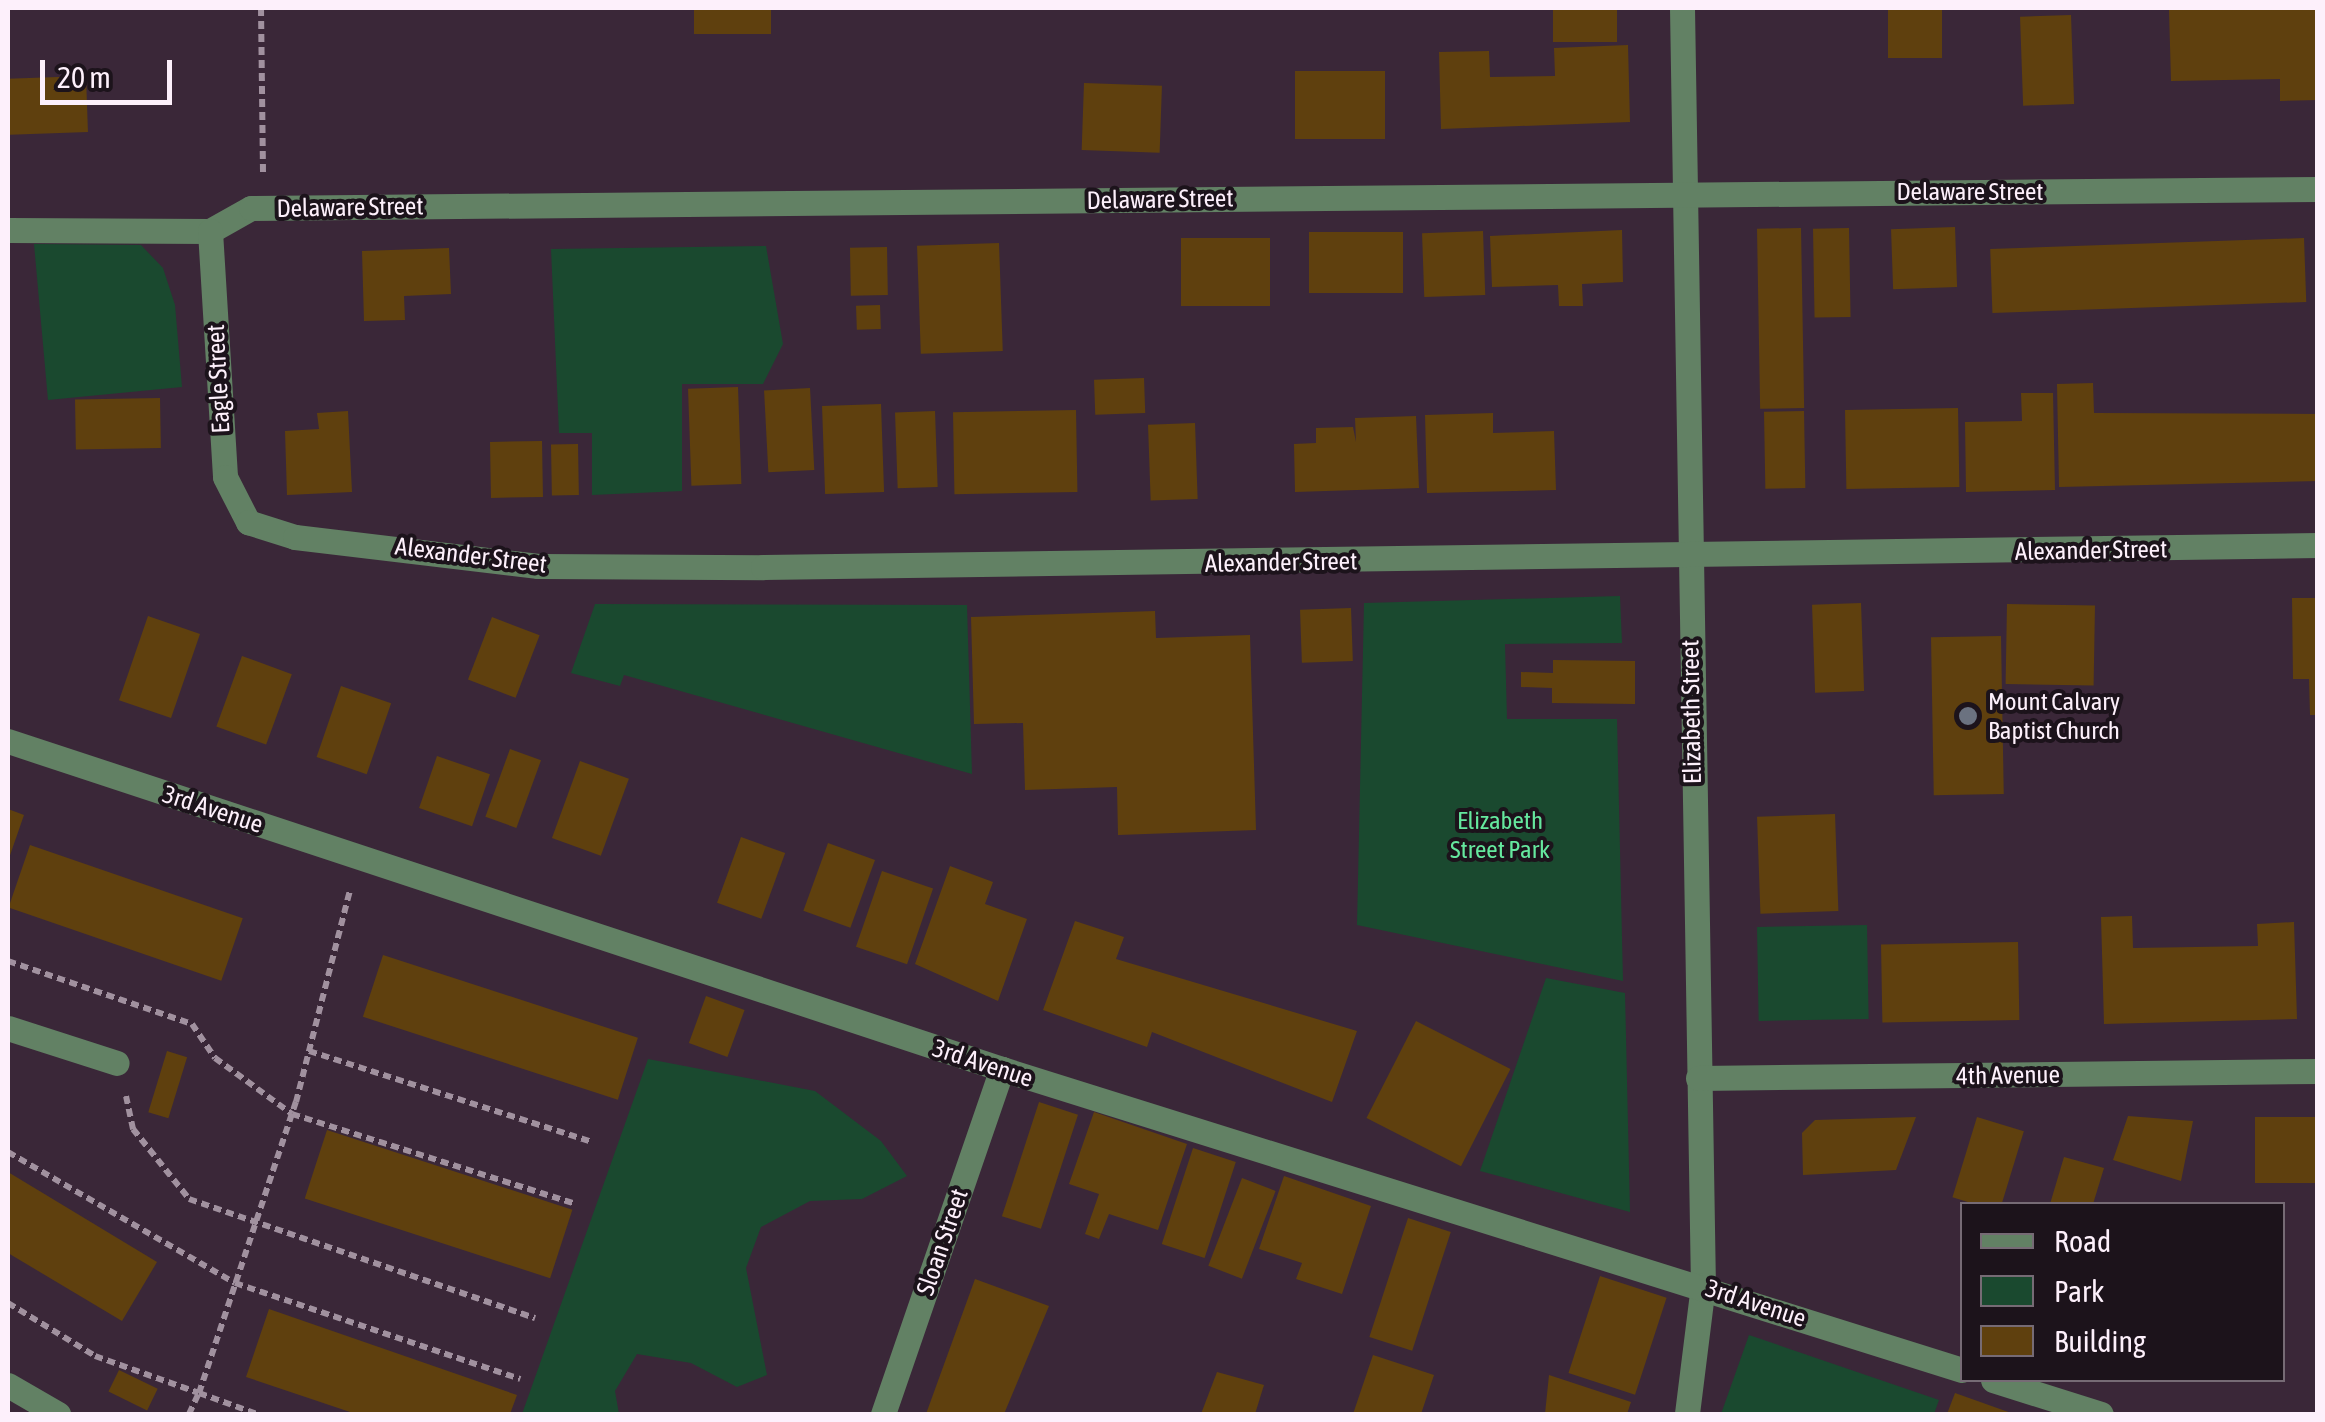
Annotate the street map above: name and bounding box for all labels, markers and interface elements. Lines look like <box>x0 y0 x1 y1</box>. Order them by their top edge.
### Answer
scale bar <box>45 40 178 102</box>
text: 20 m <box>57 60 111 94</box>
street label: Delaware Street <box>1897 176 2043 206</box>
street label: Delaware Street <box>1086 183 1234 215</box>
street label: Delaware Street <box>276 191 424 223</box>
street label: Eagle Street <box>200 324 236 434</box>
street label: Alexander Street <box>394 531 548 579</box>
street label: Alexander Street <box>2015 534 2167 566</box>
street label: Alexander Street <box>1205 546 1357 578</box>
street label: Elizabeth Street <box>1675 640 1707 784</box>
place label: Mount Calvary Baptist Church <box>1988 687 2120 746</box>
marker: Mount Calvary Baptist Church <box>1957 705 1979 727</box>
street label: 3rd Avenue <box>159 779 267 839</box>
park label: Elizabeth Street Park <box>1450 806 1550 865</box>
street label: 3rd Avenue <box>929 1033 1037 1093</box>
street label: 4th Avenue <box>1956 1059 2060 1091</box>
street label: Sloan Street <box>910 1185 974 1299</box>
legend <box>1960 1202 2285 1382</box>
text: Road <box>2054 1224 2111 1258</box>
street label: 3rd Avenue <box>1702 1273 1810 1333</box>
text: Park <box>2054 1274 2104 1308</box>
text: Building <box>2054 1324 2146 1358</box>

